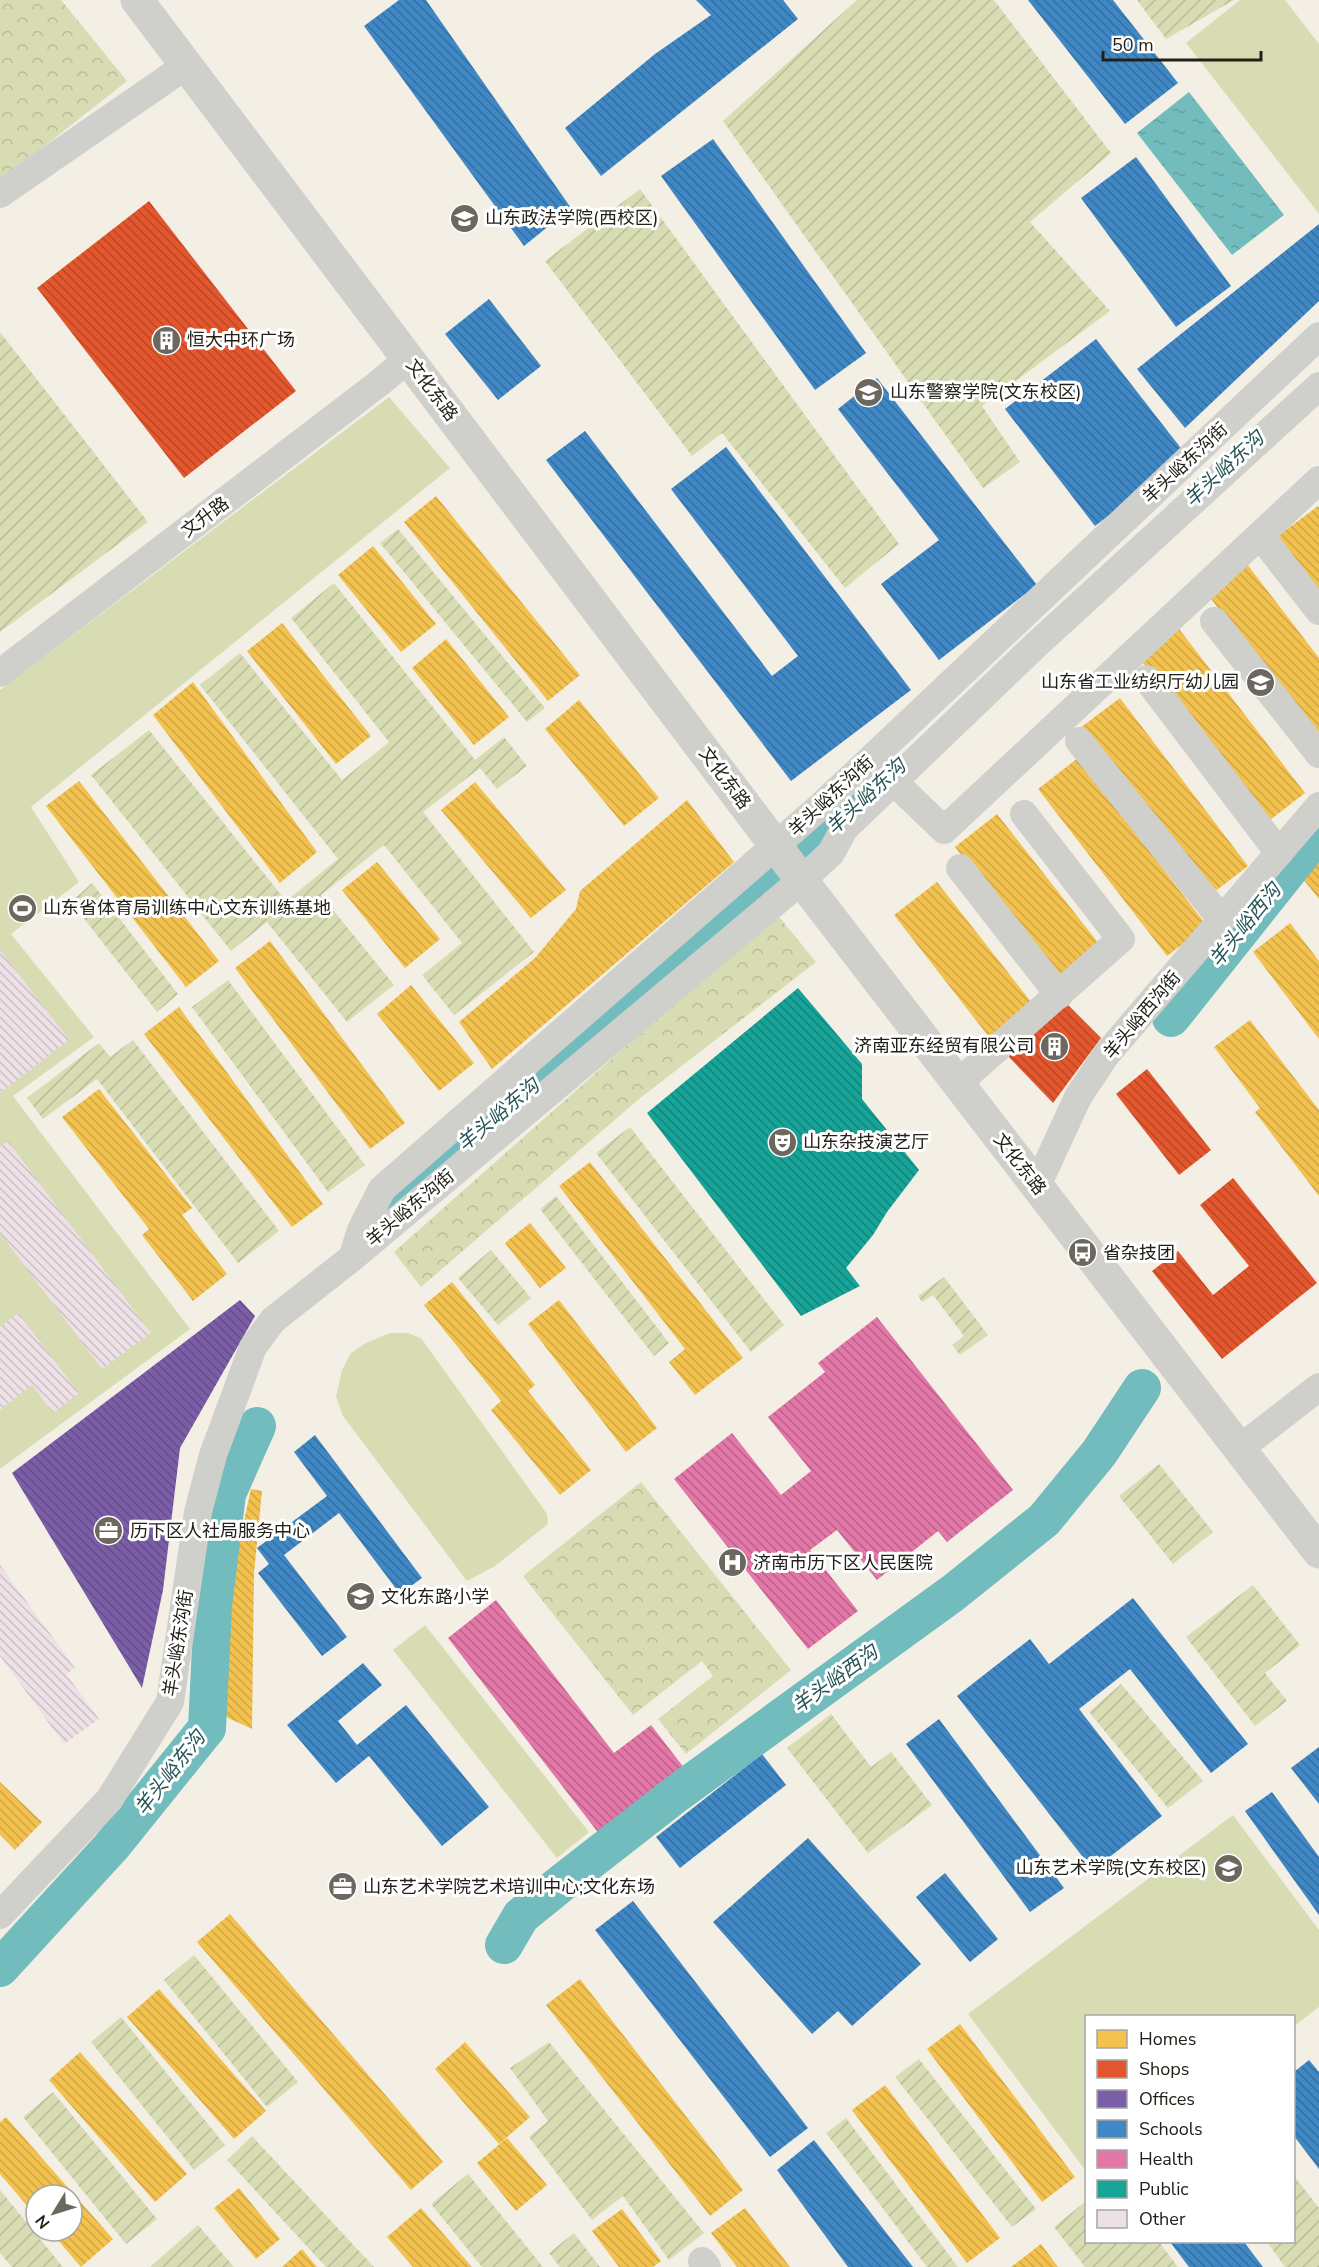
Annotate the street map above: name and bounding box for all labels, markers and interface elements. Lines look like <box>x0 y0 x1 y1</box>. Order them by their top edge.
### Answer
scale bar <box>1103 24 1260 62</box>
text: 50 m <box>1112 33 1154 57</box>
school or university icon: 山东政法学院(西校区) <box>448 202 480 234</box>
place label: 山东政法学院(西校区) <box>485 206 658 230</box>
building icon: 恒大中环广场 <box>150 324 182 356</box>
place label: 恒大中环广场 <box>187 328 295 352</box>
street label: 文化东路 <box>401 354 463 426</box>
school or university icon: 山东警察学院(文东校区) <box>853 376 885 408</box>
place label: 山东警察学院(文东校区) <box>890 380 1081 404</box>
street label: 羊头峪东沟街 <box>1138 418 1232 508</box>
water label: 羊头峪东沟 <box>1179 426 1269 512</box>
street label: 文升路 <box>176 491 234 543</box>
school or university icon: 山东省工业纺织厅幼儿园 <box>1244 666 1276 698</box>
place label: 山东省工业纺织厅幼儿园 <box>1041 670 1239 694</box>
street label: 文化东路 <box>694 742 756 814</box>
street label: 羊头峪东沟街 <box>784 751 878 841</box>
water label: 羊头峪东沟 <box>821 754 911 840</box>
water label: 羊头峪西沟 <box>1203 876 1288 972</box>
sports icon: 山东省体育局训练中心文东训练基地 <box>6 892 38 924</box>
place label: 山东省体育局训练中心文东训练基地 <box>43 896 331 920</box>
street label: 羊头峪西沟街 <box>1098 966 1186 1064</box>
building icon: 济南亚东经贸有限公司 <box>1039 1030 1071 1062</box>
place label: 济南亚东经贸有限公司 <box>854 1034 1034 1058</box>
water label: 羊头峪东沟 <box>451 1071 547 1157</box>
theatre icon: 山东杂技演艺厅 <box>766 1126 798 1158</box>
street label: 文化东路 <box>988 1128 1052 1200</box>
place label: 山东杂技演艺厅 <box>803 1130 929 1154</box>
street label: 羊头峪东沟街 <box>361 1164 459 1252</box>
bus stop icon: 省杂技团 <box>1066 1237 1098 1269</box>
place label: 省杂技团 <box>1103 1241 1175 1265</box>
office icon: 历下区人社局服务中心 <box>93 1515 125 1547</box>
place label: 历下区人社局服务中心 <box>130 1519 310 1543</box>
hospital icon: 济南市历下区人民医院 <box>716 1547 748 1579</box>
place label: 济南市历下区人民医院 <box>753 1551 933 1575</box>
school or university icon: 文化东路小学 <box>344 1581 376 1613</box>
place label: 文化东路小学 <box>381 1585 489 1609</box>
street label: 羊头峪东沟街 <box>158 1588 198 1698</box>
water label: 羊头峪西沟 <box>787 1638 885 1719</box>
water label: 羊头峪东沟 <box>129 1724 213 1821</box>
school or university icon: 山东艺术学院(文东校区) <box>1212 1852 1244 1884</box>
place label: 山东艺术学院(文东校区) <box>1016 1856 1207 1880</box>
office icon: 山东艺术学院艺术培训中心;文化东场 <box>326 1871 358 1903</box>
place label: 山东艺术学院艺术培训中心;文化东场 <box>363 1875 655 1899</box>
legend <box>1085 2015 1295 2243</box>
text: Homes <box>1139 2027 1196 2051</box>
text: Shops <box>1139 2057 1189 2081</box>
text: Offices <box>1139 2087 1195 2111</box>
text: Schools <box>1139 2117 1203 2141</box>
text: Health <box>1139 2147 1194 2171</box>
text: Public <box>1139 2177 1189 2201</box>
north arrow <box>24 2183 84 2243</box>
text: Other <box>1139 2207 1186 2231</box>
text: N <box>31 2210 55 2233</box>

